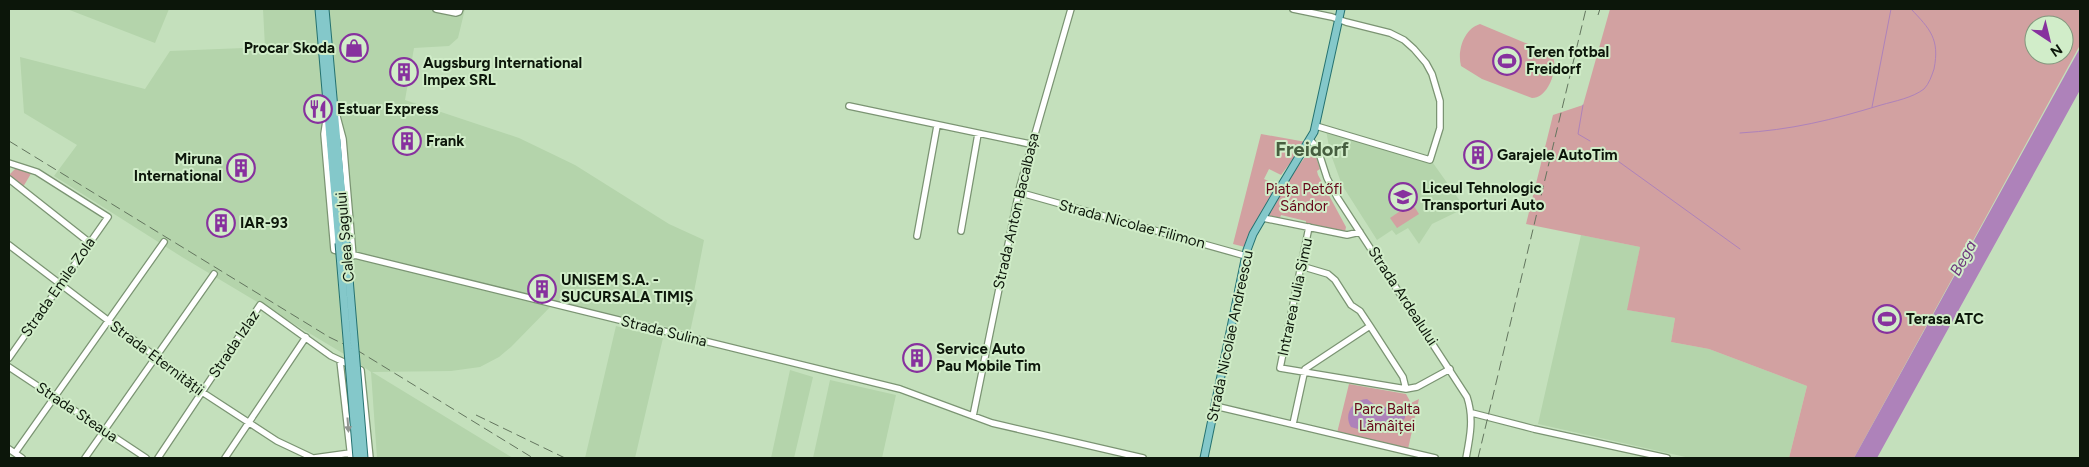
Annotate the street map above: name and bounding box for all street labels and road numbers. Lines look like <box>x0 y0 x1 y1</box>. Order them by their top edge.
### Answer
street label: Strada Anton Bacalbașa <box>989 131 1043 291</box>
street label: Calea Șagului <box>332 191 358 283</box>
street label: Strada Nicolae Filimon <box>1057 196 1207 252</box>
street label: Strada Emile Zola <box>17 234 99 340</box>
street label: Intrarea Iulia Simu <box>1274 237 1316 357</box>
street label: Strada Ardealului <box>1364 243 1442 349</box>
street label: Strada Nicolae Andreescu <box>1203 249 1257 423</box>
street label: Strada Izlaz <box>205 307 263 381</box>
street label: Strada Sulina <box>619 312 709 350</box>
street label: Strada Eternității <box>106 317 208 399</box>
street label: Strada Steaua <box>33 378 121 446</box>

